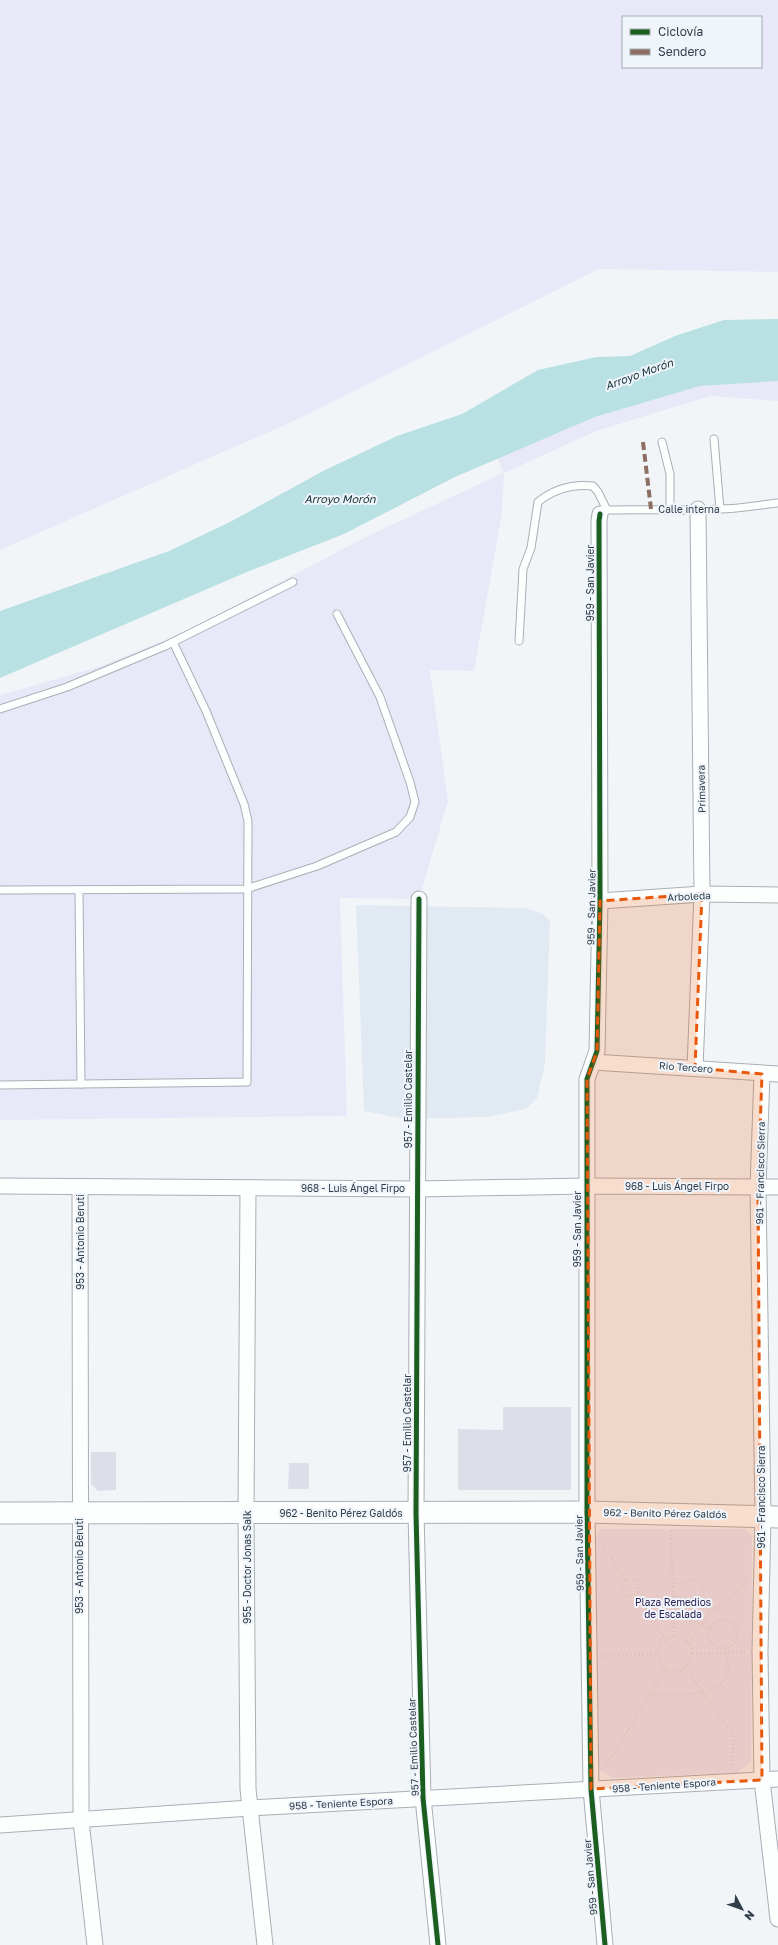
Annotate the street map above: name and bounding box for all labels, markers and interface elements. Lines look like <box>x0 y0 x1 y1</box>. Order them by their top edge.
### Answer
legend <box>622 16 762 68</box>
text: Ciclovía <box>658 24 703 39</box>
text: Sendero <box>658 44 706 59</box>
water label: Arroyo Morón <box>603 355 676 393</box>
water label: Arroyo Morón <box>304 492 377 506</box>
street label: Calle interna <box>658 503 720 515</box>
street label: 959 - San Javier <box>584 545 596 621</box>
street label: Primavera <box>695 765 707 813</box>
street label: 959 - San Javier <box>584 869 598 945</box>
street label: Arboleda <box>667 889 711 903</box>
street label: 957 - Emilio Castelar <box>402 1050 414 1148</box>
street label: Rio Tercero <box>659 1059 713 1075</box>
street label: 961 - Francisco Sierra <box>753 1121 767 1225</box>
street label: 968 - Luis Ángel Firpo <box>625 1180 729 1192</box>
street label: 968 - Luis Ángel Firpo <box>301 1182 405 1194</box>
street label: 959 - San Javier <box>571 1191 583 1267</box>
street label: 953 - Antonio Beruti <box>74 1194 86 1290</box>
street label: 957 - Emilio Castelar <box>401 1374 413 1472</box>
street label: 961 - Francisco Sierra <box>755 1446 767 1548</box>
street label: 962 - Benito Pérez Galdós <box>603 1506 727 1520</box>
street label: 962 - Benito Pérez Galdós <box>279 1507 403 1519</box>
street label: 955 - Doctor Jonas Salk <box>241 1510 253 1624</box>
street label: 959 - San Javier <box>572 1515 586 1591</box>
street label: 953 - Antonio Beruti <box>73 1518 85 1614</box>
park label: Plaza Remedios de Escalada <box>635 1596 711 1620</box>
street label: 957 - Emilio Castelar <box>405 1698 421 1796</box>
street label: 958 - Teniente Espora <box>612 1775 716 1795</box>
street label: 958 - Teniente Espora <box>289 1794 393 1812</box>
street label: 959 - San Javier <box>581 1838 599 1916</box>
north arrow <box>722 1889 762 1929</box>
text: N <box>742 1908 758 1923</box>

